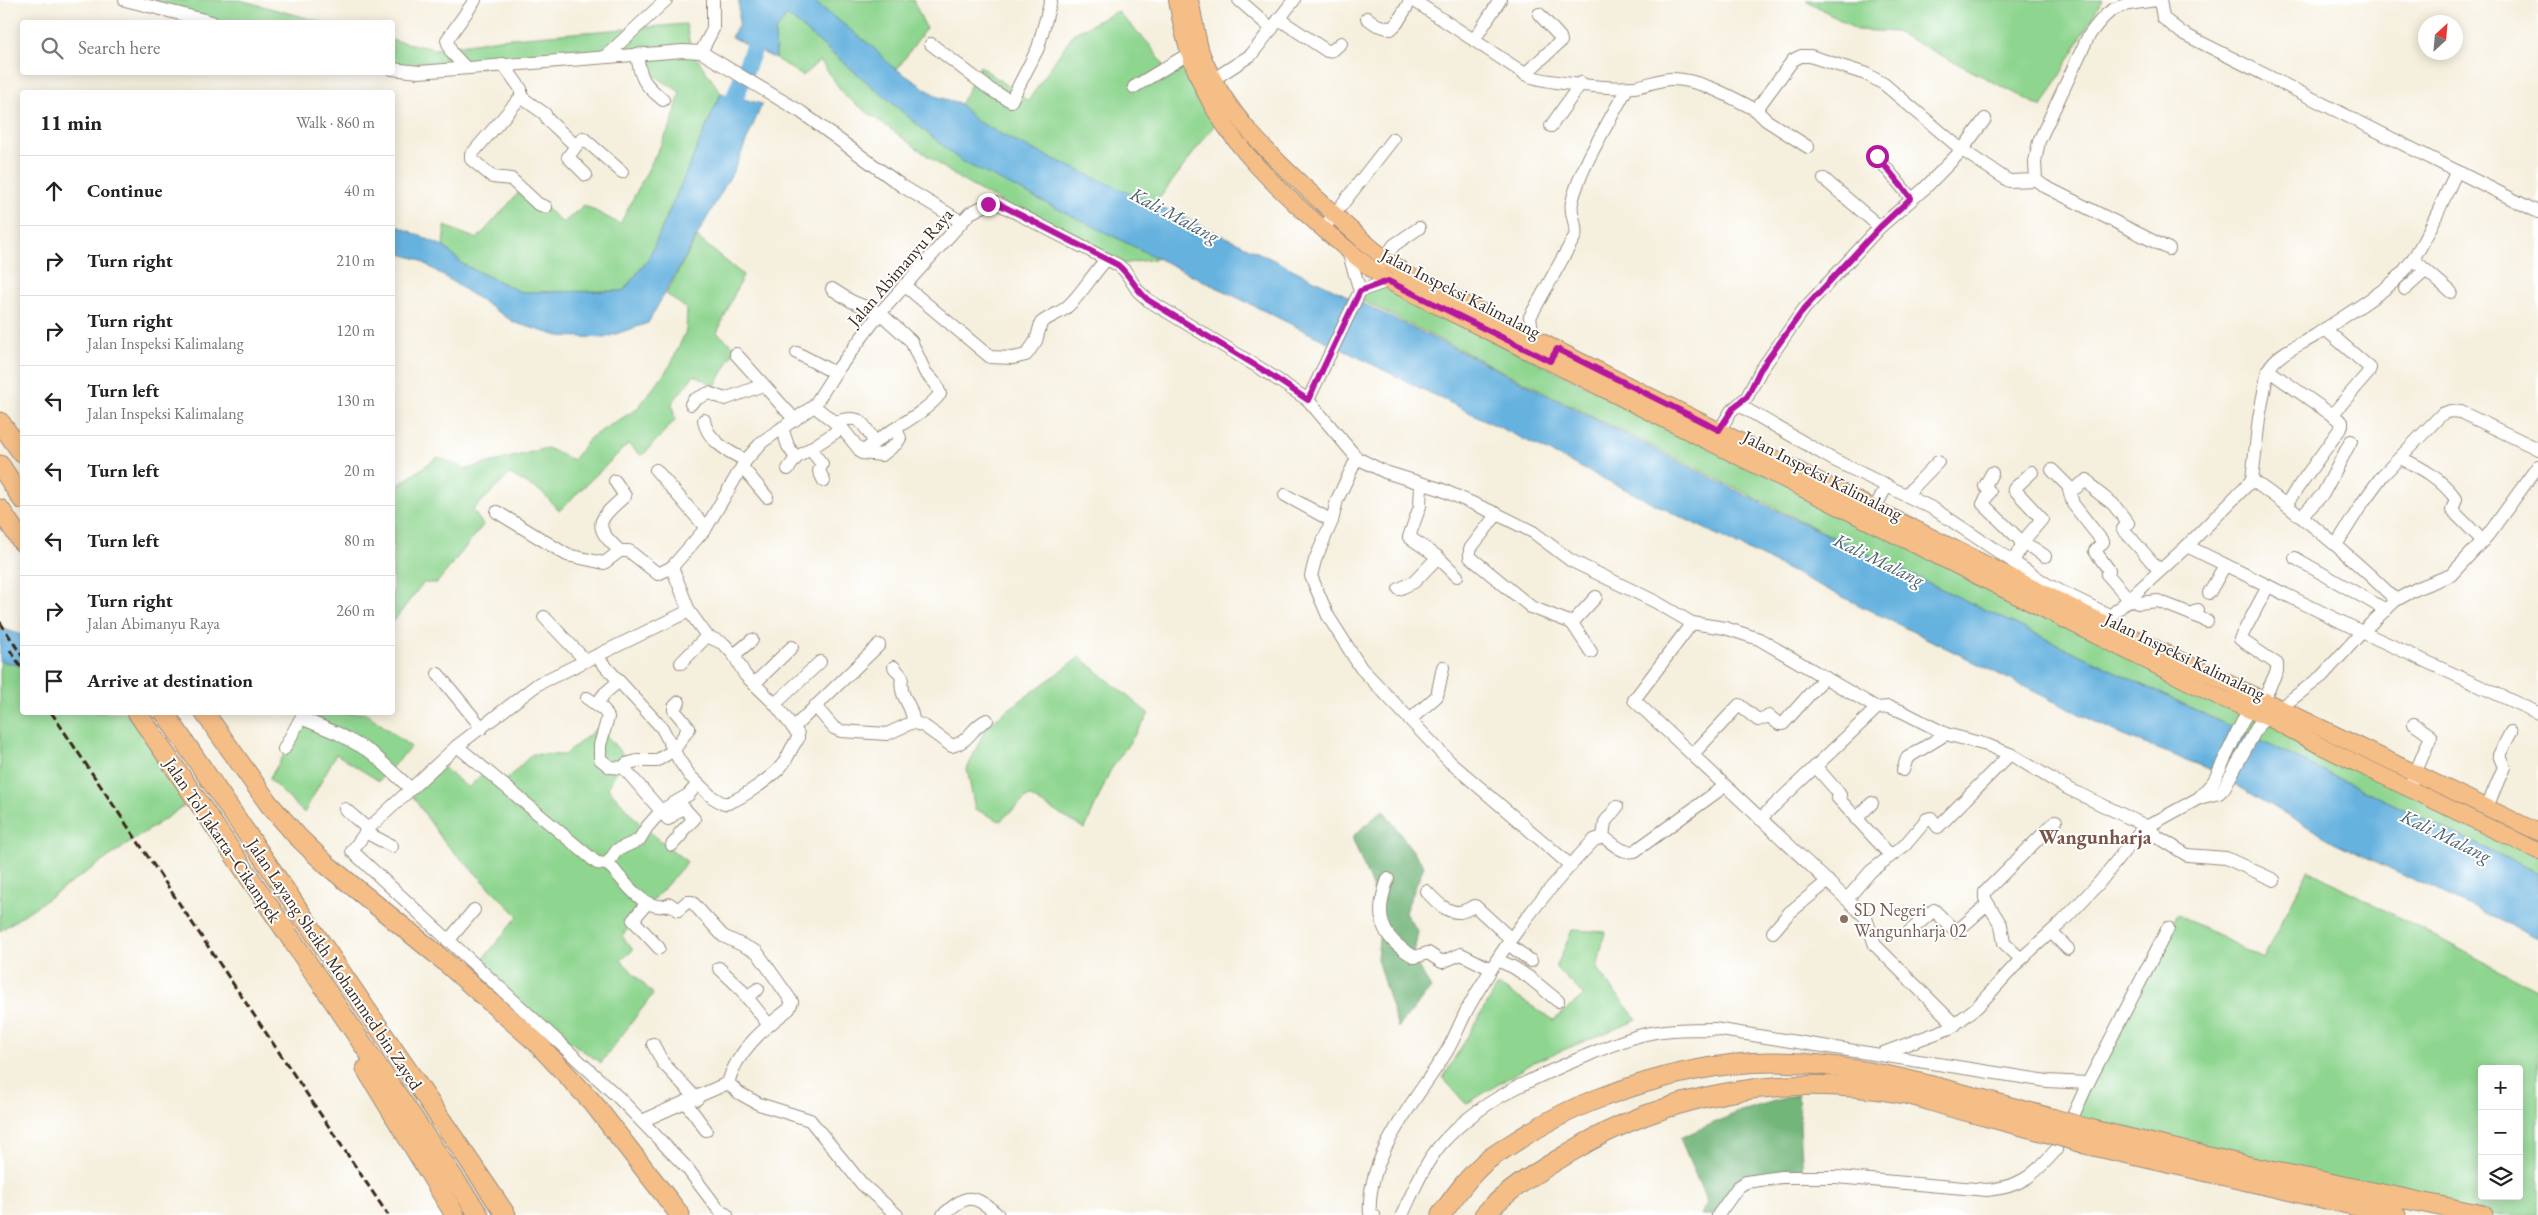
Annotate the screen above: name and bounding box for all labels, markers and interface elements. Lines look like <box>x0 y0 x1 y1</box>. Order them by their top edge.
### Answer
north arrow <box>2418 15 2463 60</box>
search box <box>20 20 395 75</box>
icon: search <box>38 34 66 62</box>
text: Search here <box>78 35 160 60</box>
text: 11 min <box>40 109 102 136</box>
text: Walk · 860 m <box>296 112 375 133</box>
route start <box>1866 145 1889 168</box>
icon: ahead <box>40 177 68 205</box>
text: Continue <box>87 178 162 203</box>
text: 40 m <box>344 180 375 201</box>
water label: Kali Malang <box>1125 181 1225 249</box>
route end <box>977 193 1000 216</box>
street label: Jalan Abimanyu Raya <box>841 202 958 333</box>
street label: Jalan Inspeksi Kalimalang <box>1376 242 1545 343</box>
icon: right <box>40 247 68 275</box>
text: Turn right <box>87 248 173 273</box>
text: 210 m <box>336 250 375 271</box>
text: Turn right <box>87 308 173 333</box>
icon: right <box>40 317 68 345</box>
text: 120 m <box>336 320 375 341</box>
text: Jalan Inspeksi Kalimalang <box>87 333 244 354</box>
text: Turn left <box>87 378 159 403</box>
icon: left <box>40 387 68 415</box>
text: 130 m <box>336 390 375 411</box>
text: Jalan Inspeksi Kalimalang <box>87 403 244 424</box>
street label: Jalan Inspeksi Kalimalang <box>1738 424 1907 525</box>
icon: left <box>40 457 68 485</box>
text: Turn left <box>87 458 159 483</box>
text: 20 m <box>344 460 375 481</box>
icon: left <box>40 527 68 555</box>
water label: Kali Malang <box>1829 527 1929 593</box>
text: Turn left <box>87 528 159 553</box>
text: 80 m <box>344 530 375 551</box>
text: Turn right <box>87 588 173 613</box>
icon: right <box>40 597 68 625</box>
text: 260 m <box>336 600 375 621</box>
street label: Jalan Inspeksi Kalimalang <box>2099 606 2269 705</box>
text: Jalan Abimanyu Raya <box>87 613 220 634</box>
icon: arrive <box>40 667 68 695</box>
text: Arrive at destination <box>87 668 253 693</box>
street label: Jalan Tol Jakarta–Cikampek <box>158 752 287 927</box>
water label: Kali Malang <box>2396 803 2496 869</box>
district label: Wangunharja <box>2039 824 2152 850</box>
street label: Jalan Layang Sheikh Mohammed bin Zayed <box>241 832 428 1095</box>
place label: SD Negeri Wangunharja 02 <box>1854 898 1967 942</box>
marker: SD Negeri Wangunharja 02 <box>1838 913 1850 925</box>
map controls <box>2478 1065 2523 1200</box>
button: + <box>2478 1065 2523 1110</box>
button: − <box>2478 1110 2523 1155</box>
button: layers <box>2478 1155 2523 1200</box>

